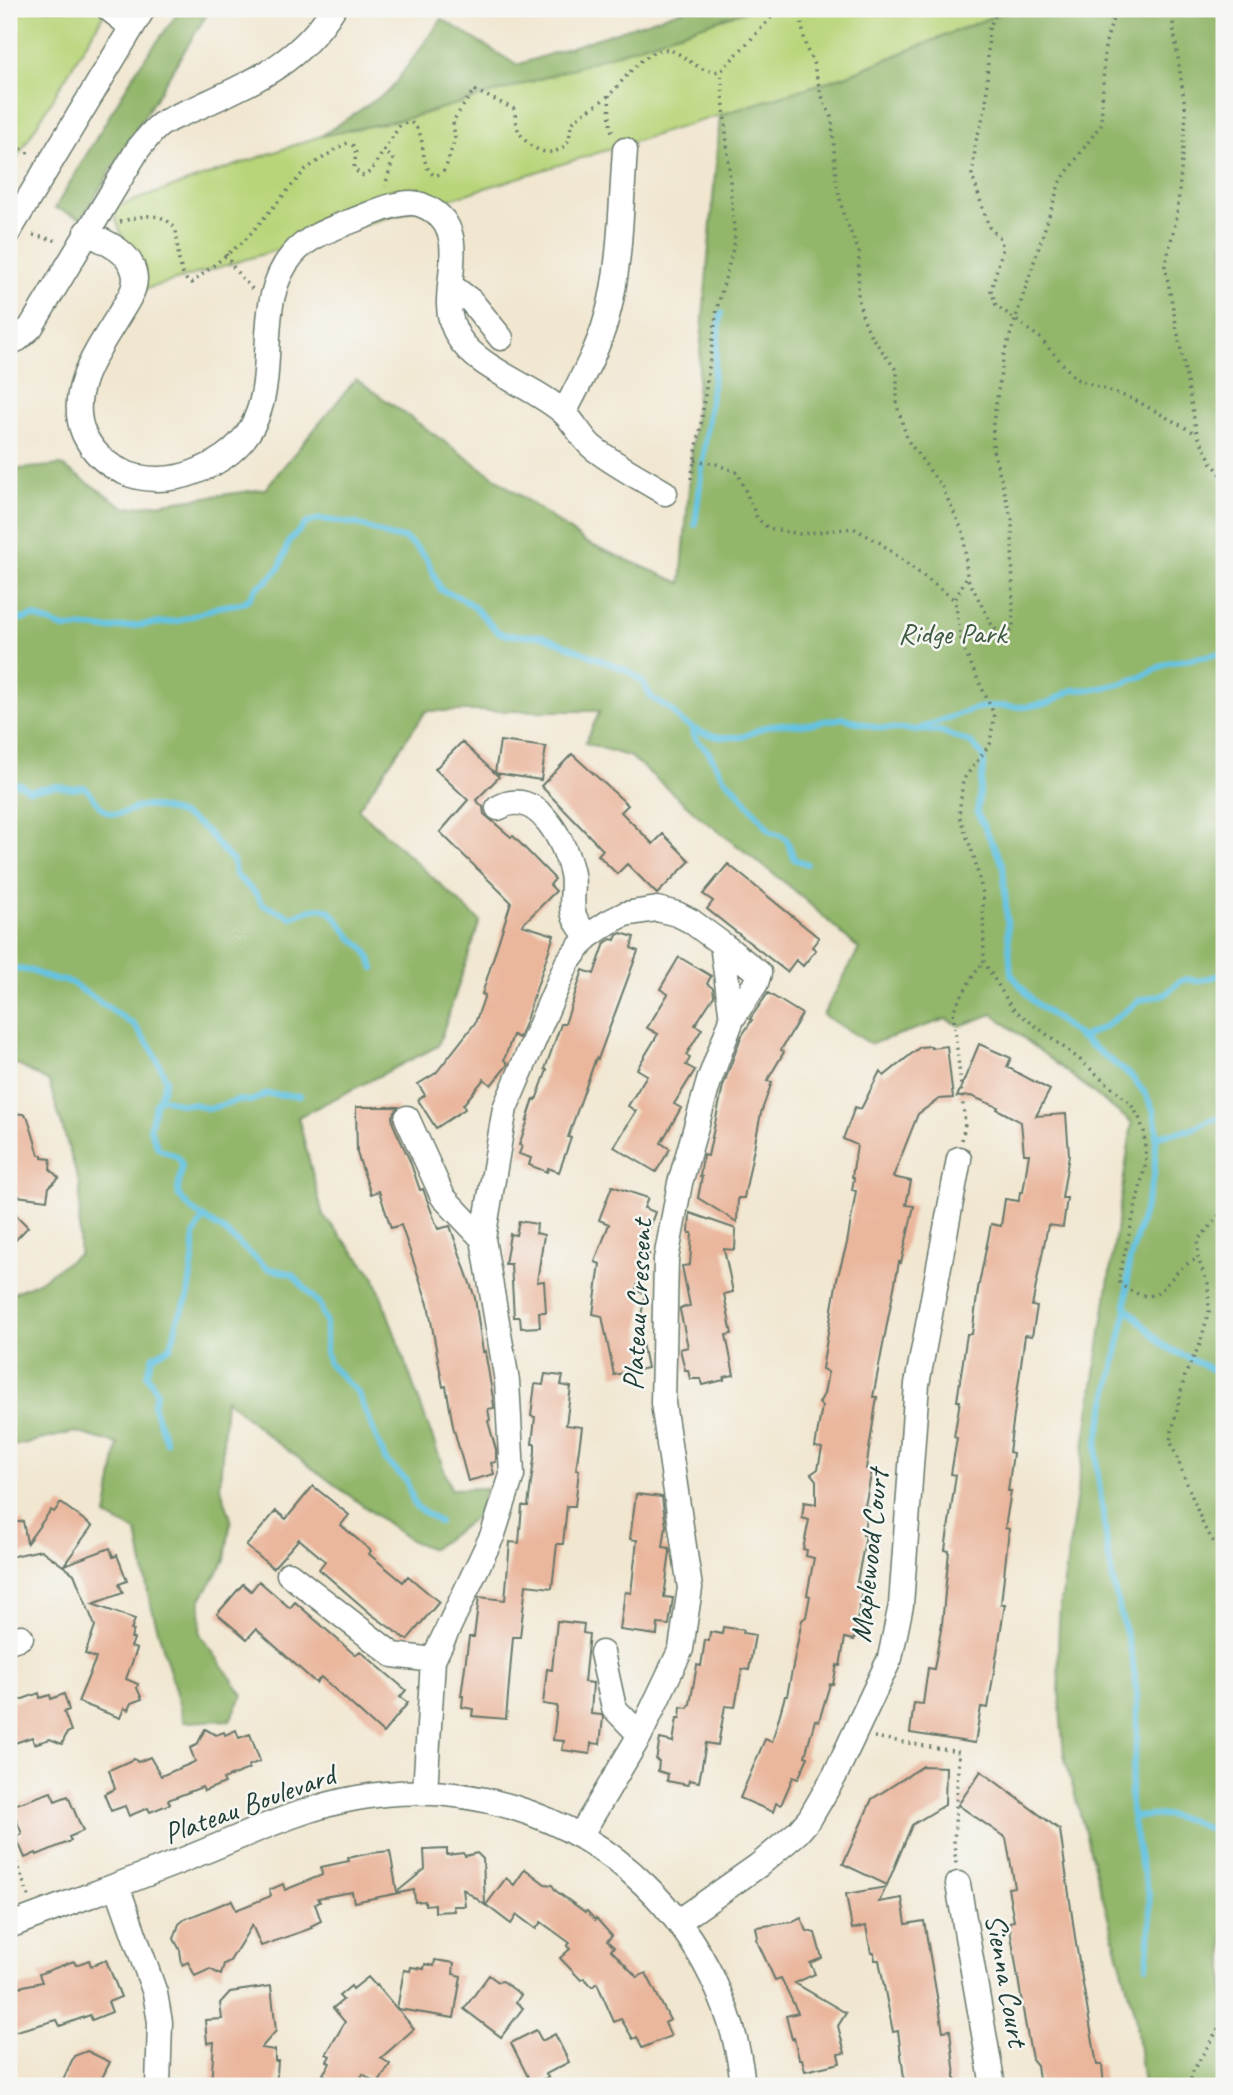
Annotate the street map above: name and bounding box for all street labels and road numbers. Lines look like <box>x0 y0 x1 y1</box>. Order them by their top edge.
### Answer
street label: Plateau Crescent <box>614 1215 661 1392</box>
street label: Maplewood Court <box>841 1464 897 1644</box>
street label: Plateau Boulevard <box>158 1754 344 1853</box>
street label: Sienna Court <box>977 1911 1038 2052</box>

